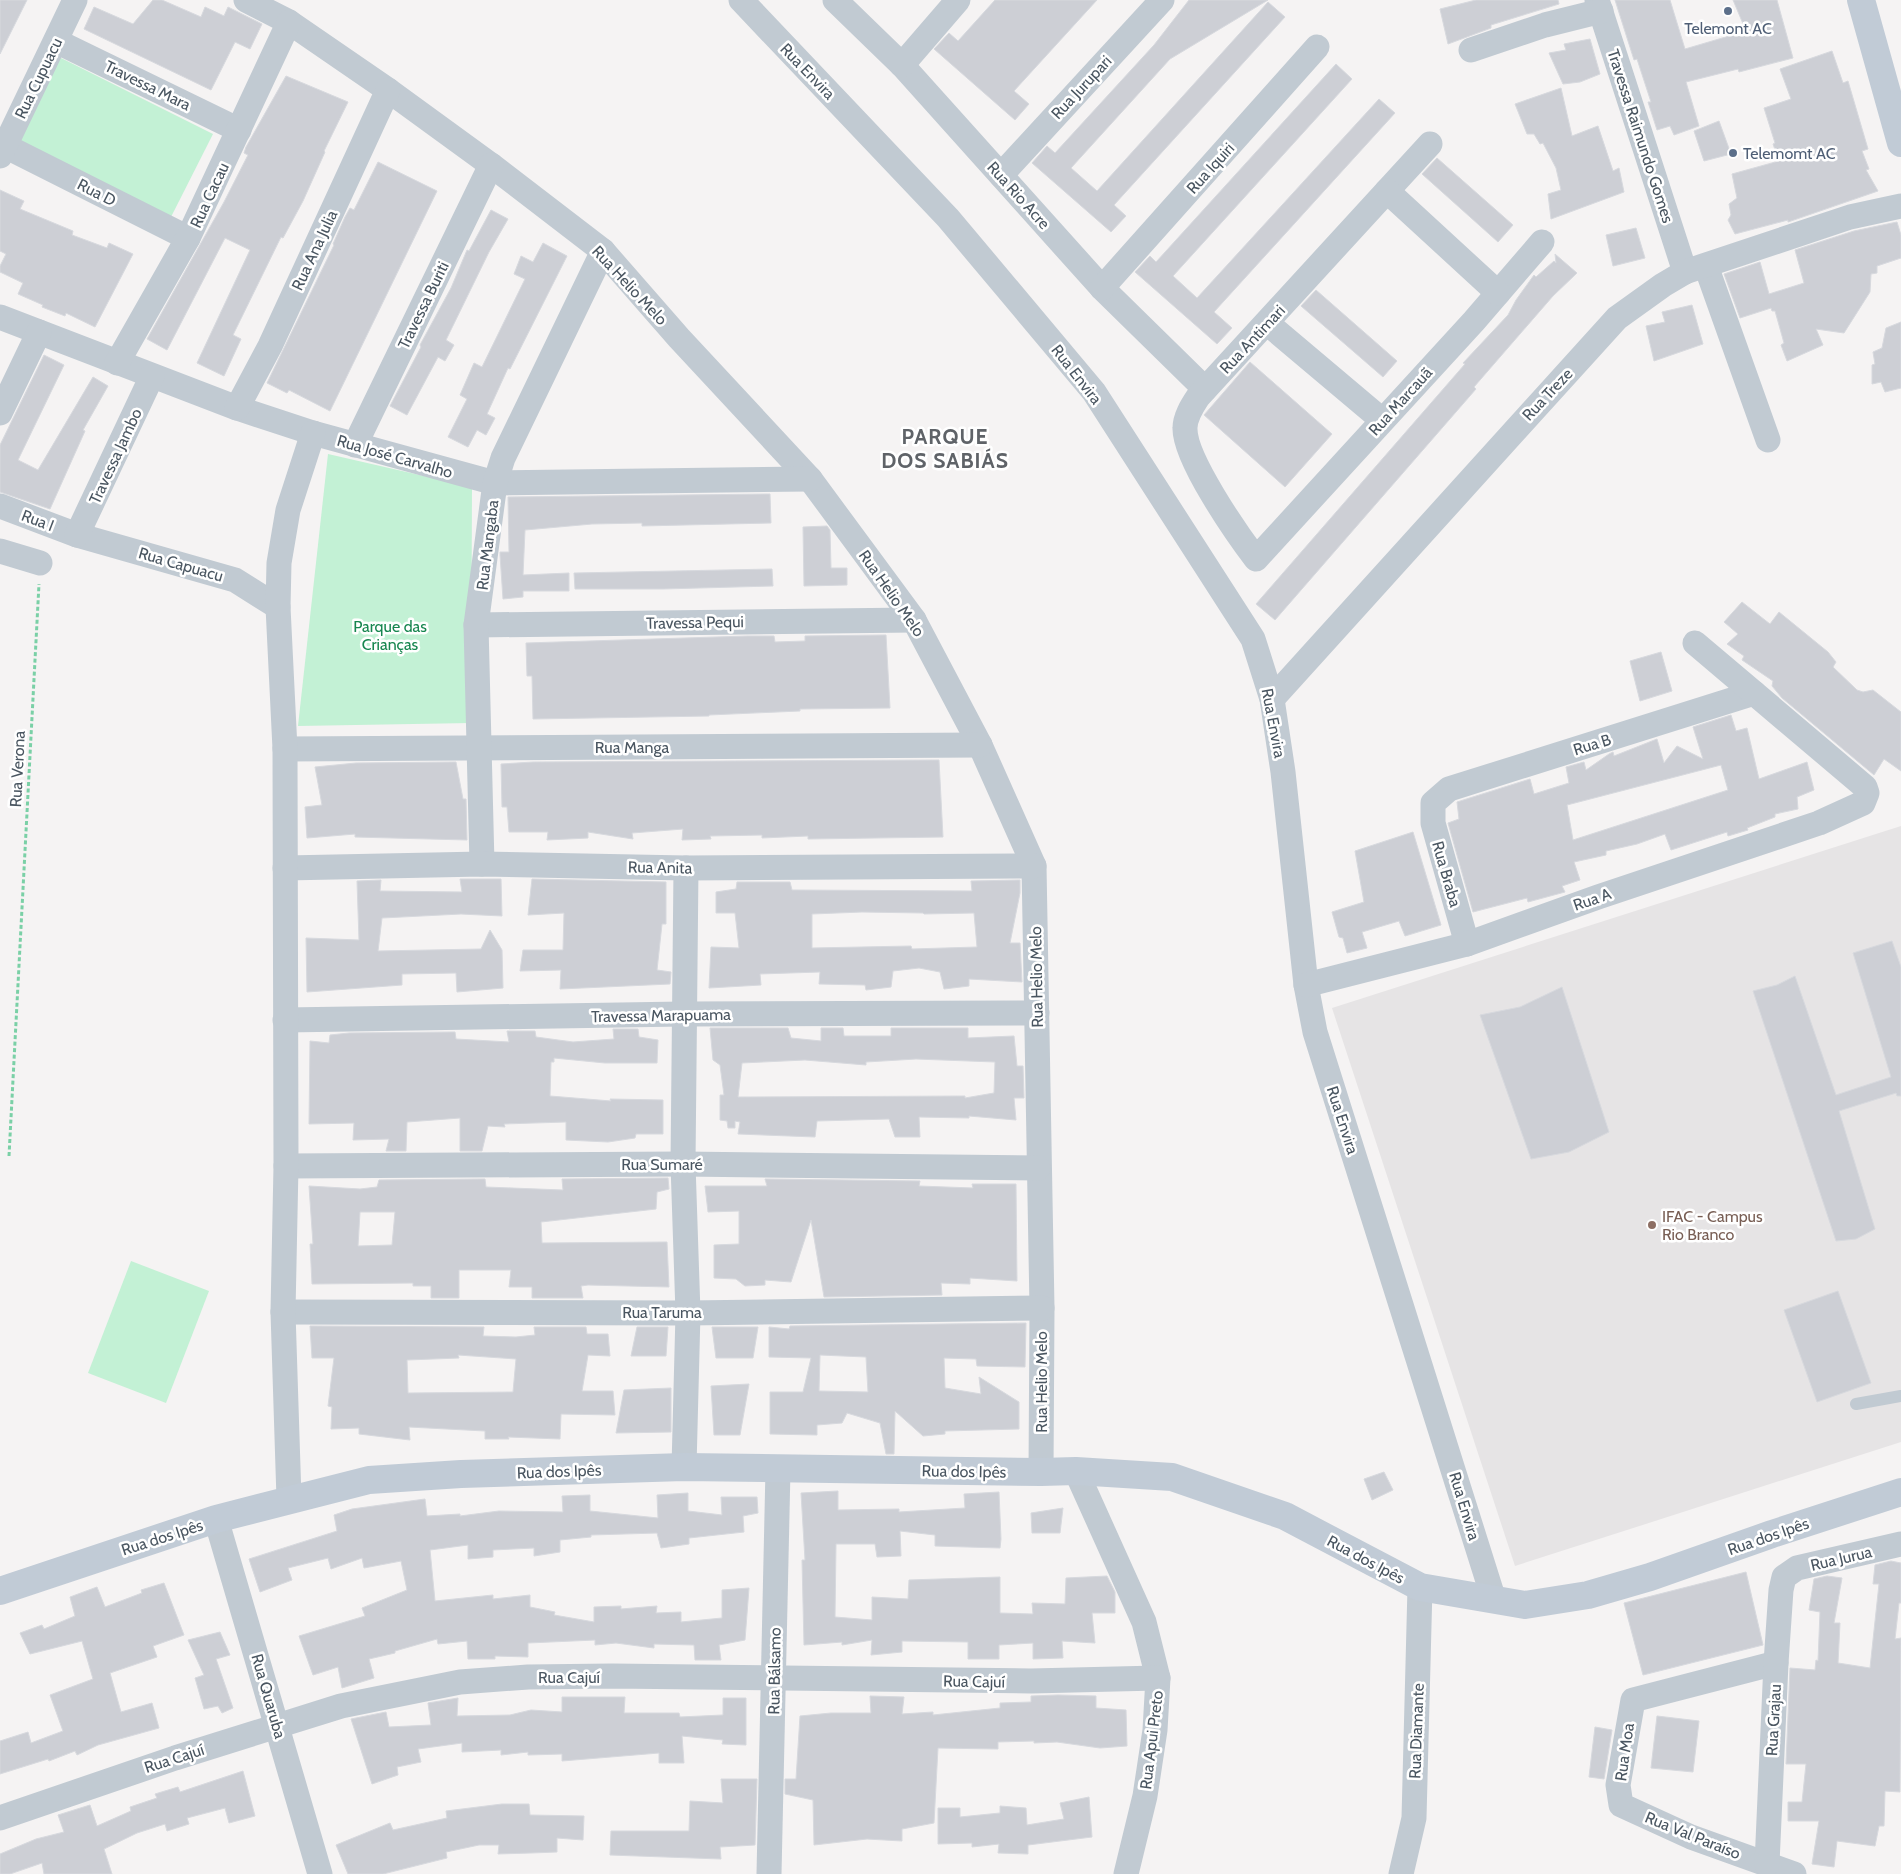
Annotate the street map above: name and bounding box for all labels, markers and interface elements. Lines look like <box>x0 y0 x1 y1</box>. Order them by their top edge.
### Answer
marker: Telemont AC <box>1722 5 1734 17</box>
place label: Telemont AC <box>1684 19 1772 38</box>
street label: Rua Cupuacu <box>11 35 66 122</box>
street label: Rua Envira <box>776 39 839 104</box>
street label: Travessa Raimundo Gomes <box>1603 47 1678 226</box>
street label: Rua Jurupari <box>1047 52 1116 123</box>
street label: Travessa Mara <box>102 57 194 115</box>
street label: Rua Iquiri <box>1183 139 1238 198</box>
place label: Telemomt AC <box>1743 144 1836 163</box>
marker: Telemomt AC <box>1727 147 1739 159</box>
street label: Rua Rio Acre <box>983 158 1054 233</box>
street label: Rua Cacau <box>186 159 233 231</box>
street label: Rua D <box>74 175 119 210</box>
street label: Rua Ana Julia <box>288 207 341 293</box>
street label: Rua Helio Melo <box>588 242 671 329</box>
street label: Travessa Buriti <box>394 258 453 352</box>
street label: Rua Antimari <box>1216 301 1289 378</box>
street label: Rua Envira <box>1047 341 1106 408</box>
street label: Rua Marcauã <box>1365 363 1436 439</box>
street label: Rua Treze <box>1518 364 1576 425</box>
street label: Travessa Jambo <box>85 405 146 507</box>
district label: PARQUE DOS SABIÁS <box>881 424 1009 473</box>
street label: Rua José Carvalho <box>335 431 455 482</box>
street label: Rua Mangaba <box>473 499 502 591</box>
street label: Rua I <box>19 506 57 535</box>
street label: Rua Capuacu <box>136 543 225 586</box>
street label: Rua Helio Melo <box>855 546 929 640</box>
street label: Travessa Pequi <box>646 612 744 633</box>
park label: Parque das Crianças <box>353 617 427 654</box>
street label: Rua Envira <box>1257 687 1290 760</box>
street label: Rua Verona <box>6 730 29 808</box>
street label: Rua B <box>1571 730 1614 759</box>
street label: Rua Manga <box>595 738 669 757</box>
street label: Rua Braba <box>1428 839 1465 910</box>
street label: Rua Anita <box>628 857 693 878</box>
street label: Rua A <box>1571 884 1614 915</box>
street label: Rua Helio Melo <box>1026 926 1047 1028</box>
street label: Travessa Marapuama <box>591 1005 731 1026</box>
street label: Rua Envira <box>1323 1084 1363 1157</box>
street label: Rua Sumaré <box>621 1155 703 1174</box>
place label: IFAC - Campus Rio Branco <box>1662 1207 1763 1244</box>
marker: IFAC - Campus Rio Branco <box>1646 1219 1658 1231</box>
street label: Rua Taruma <box>622 1303 702 1322</box>
street label: Rua Helio Melo <box>1032 1331 1051 1433</box>
street label: Rua dos Ipês <box>516 1461 602 1482</box>
street label: Rua dos Ipês <box>921 1461 1007 1482</box>
street label: Rua Envira <box>1445 1470 1484 1543</box>
street label: Rua dos Ipês <box>1725 1514 1812 1559</box>
street label: Rua dos Ipês <box>119 1515 206 1560</box>
street label: Rua dos Ipês <box>1324 1531 1408 1588</box>
street label: Rua Jurua <box>1809 1542 1874 1575</box>
street label: Rua Bálsamo <box>764 1627 785 1715</box>
street label: Rua Quaruba <box>247 1651 290 1741</box>
street label: Rua Cajuí <box>538 1668 601 1687</box>
street label: Rua Cajuí <box>943 1671 1006 1692</box>
street label: Rua Diamante <box>1405 1683 1428 1779</box>
street label: Rua Grajau <box>1762 1684 1785 1756</box>
street label: Rua Apui Preto <box>1136 1689 1167 1791</box>
street label: Rua Moa <box>1611 1722 1638 1782</box>
street label: Rua Cajuí <box>142 1740 207 1777</box>
street label: Rua Val Paraíso <box>1642 1808 1744 1863</box>

